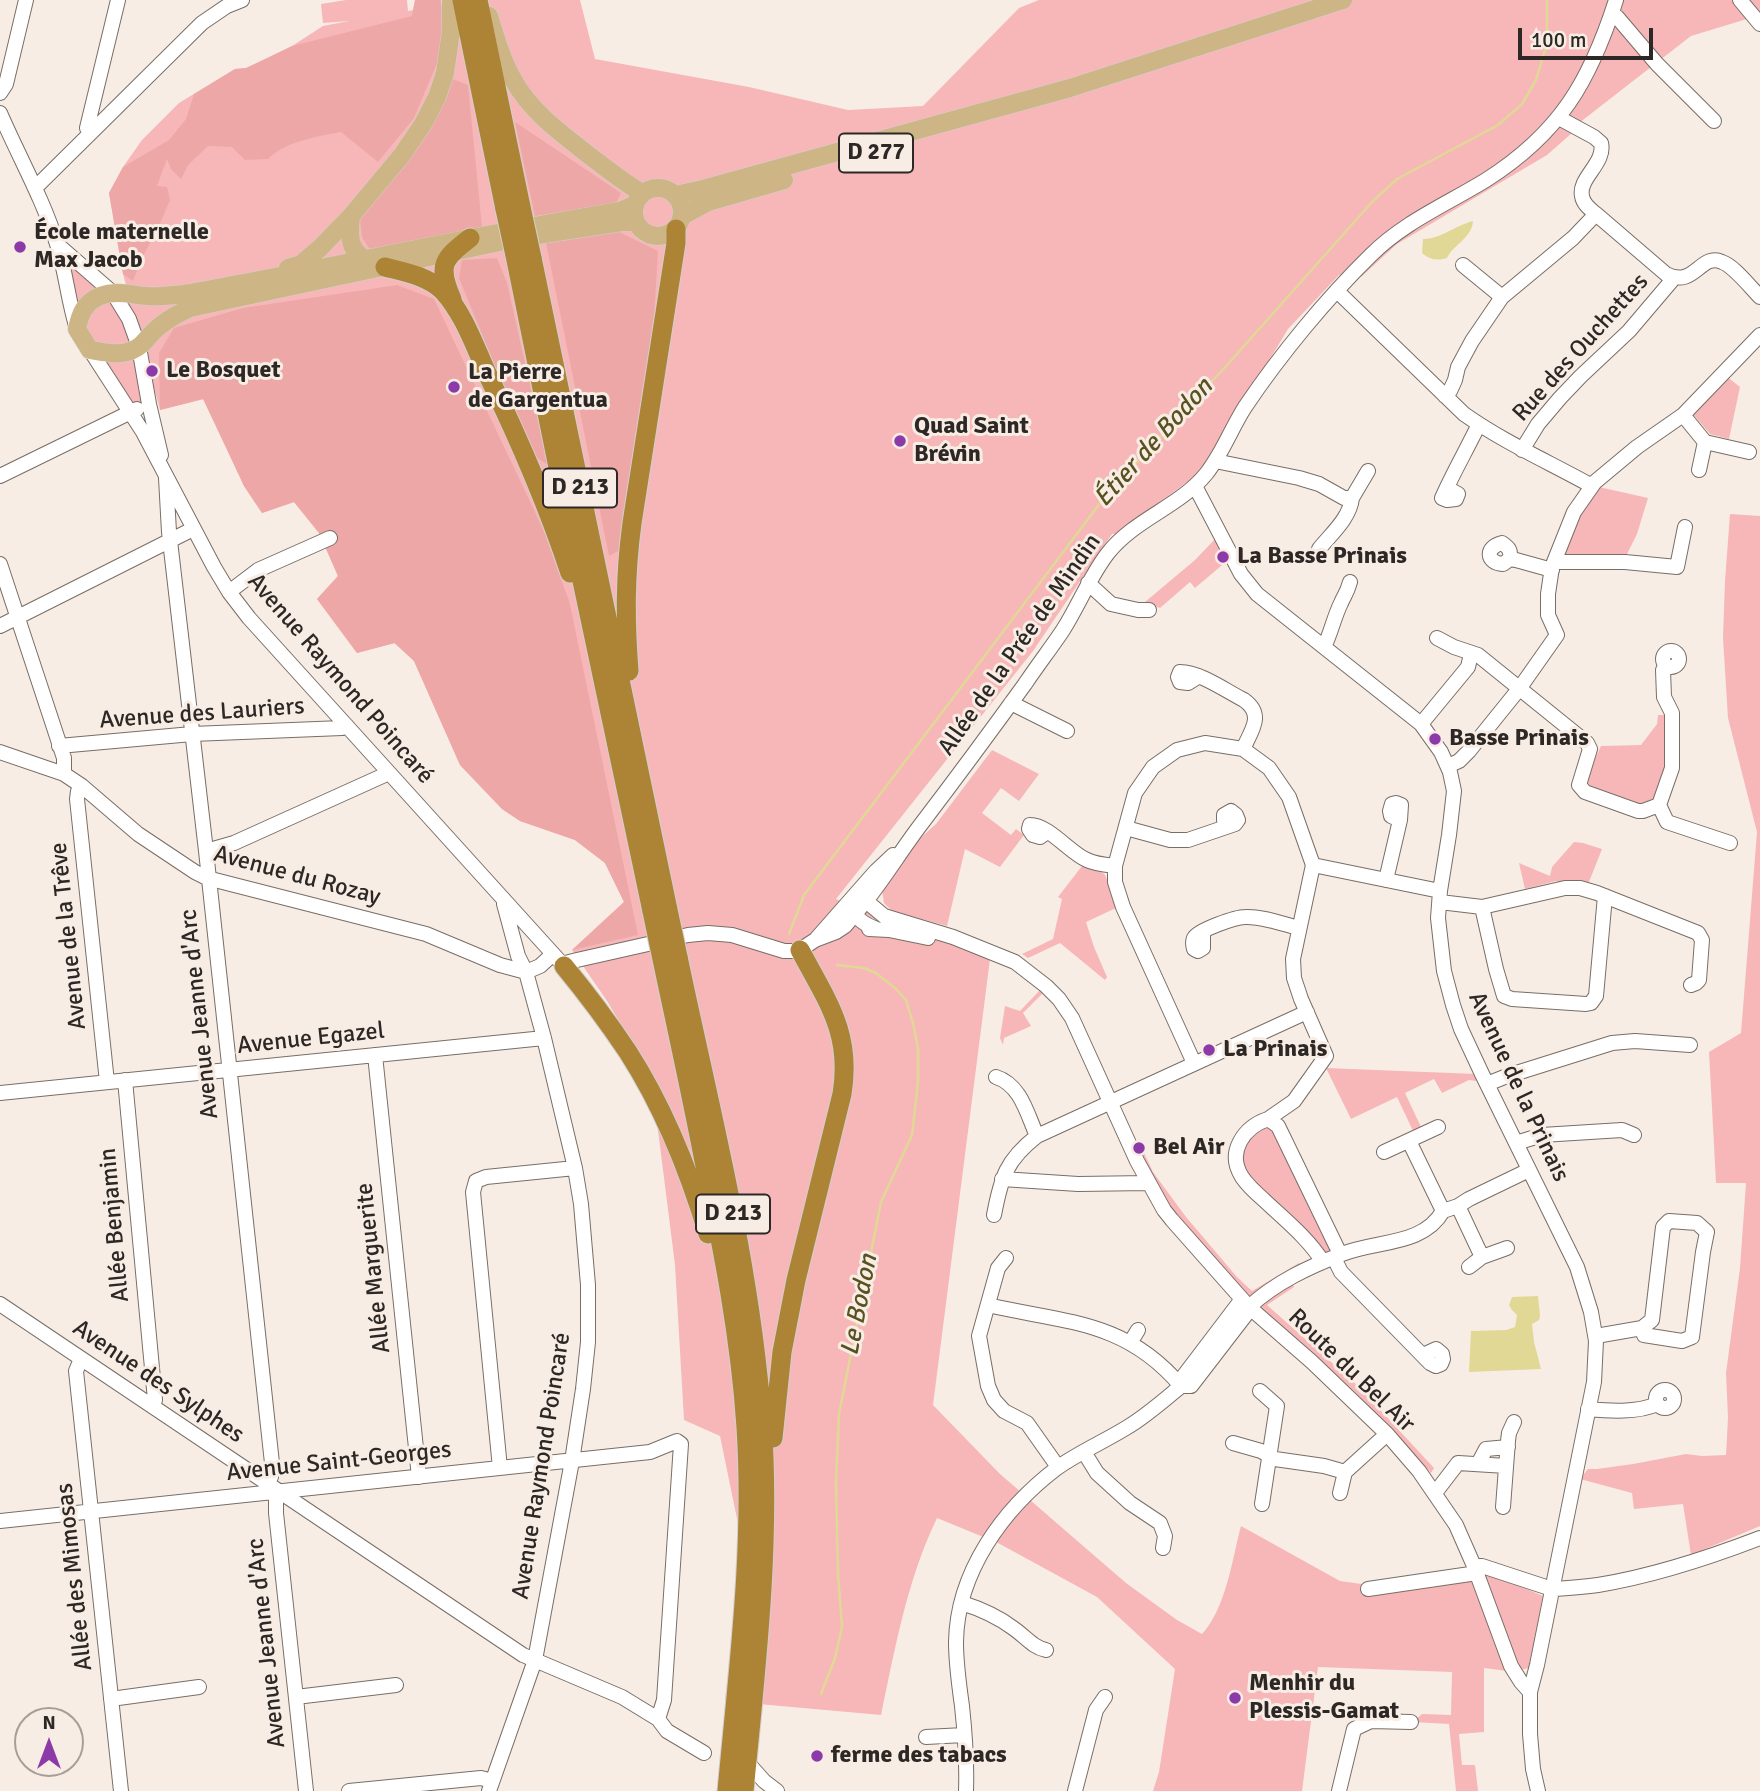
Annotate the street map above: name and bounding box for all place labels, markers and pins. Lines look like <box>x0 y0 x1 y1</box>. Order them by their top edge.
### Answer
place label: École maternelle Max Jacob <box>34 219 209 275</box>
marker: École maternelle Max Jacob <box>12 239 28 255</box>
place label: Le Bosquet <box>166 357 280 385</box>
place label: La Pierre de Gargentua <box>468 359 608 415</box>
marker: Le Bosquet <box>144 363 160 379</box>
marker: La Pierre de Gargentua <box>446 379 462 395</box>
place label: Quad Saint Brévin <box>914 413 1029 469</box>
marker: Quad Saint Brévin <box>892 433 908 449</box>
place label: La Basse Prinais <box>1237 543 1407 571</box>
marker: La Basse Prinais <box>1215 549 1231 565</box>
place label: Basse Prinais <box>1449 725 1589 753</box>
marker: Basse Prinais <box>1427 731 1443 747</box>
place label: La Prinais <box>1223 1036 1327 1064</box>
marker: La Prinais <box>1201 1042 1217 1058</box>
place label: Bel Air <box>1153 1134 1224 1162</box>
marker: Bel Air <box>1131 1140 1147 1156</box>
place label: Menhir du Plessis-Gamat <box>1249 1670 1399 1726</box>
marker: Menhir du Plessis-Gamat <box>1227 1690 1243 1706</box>
place label: ferme des tabacs <box>831 1742 1007 1770</box>
marker: ferme des tabacs <box>809 1748 825 1764</box>

